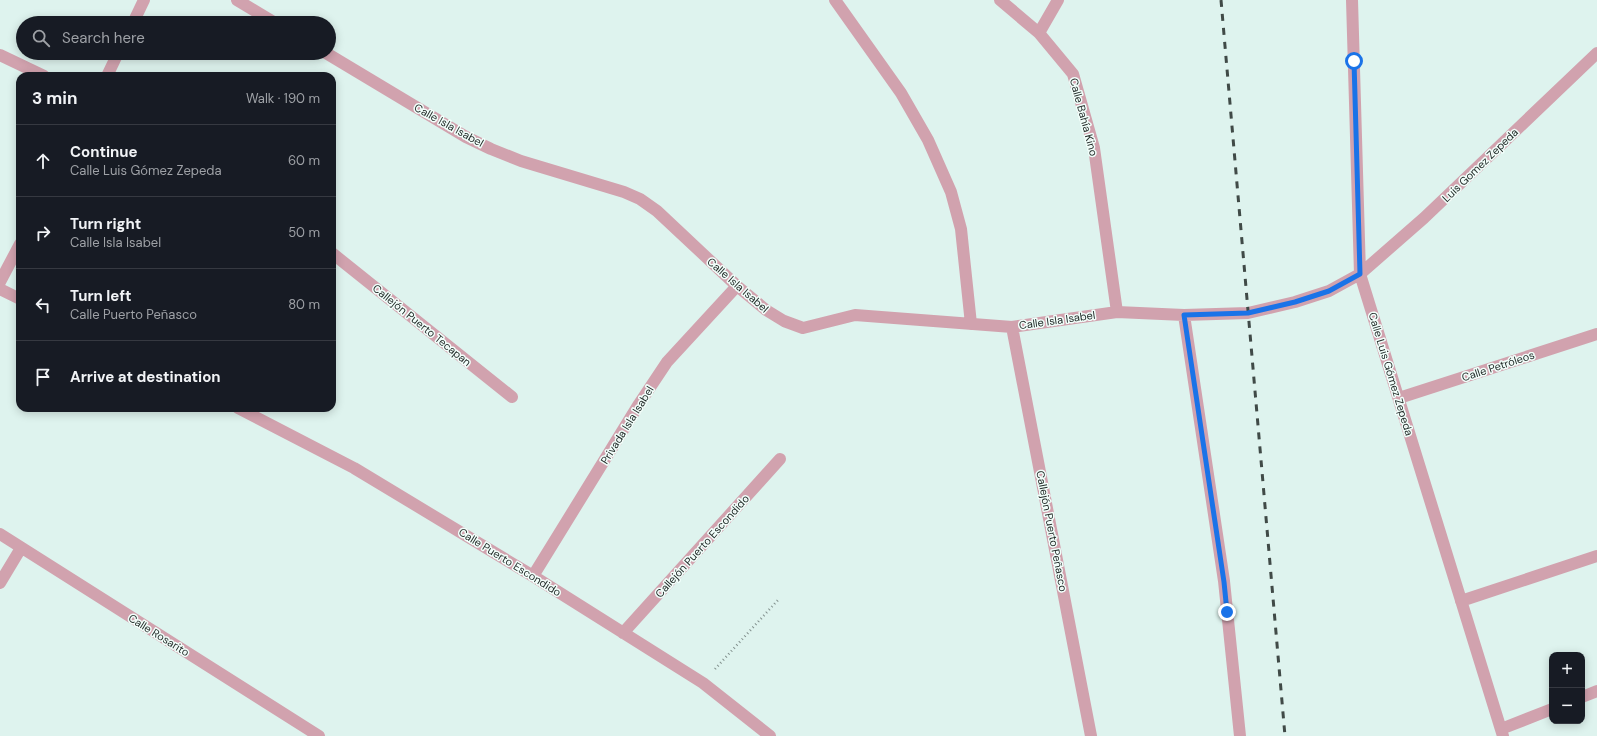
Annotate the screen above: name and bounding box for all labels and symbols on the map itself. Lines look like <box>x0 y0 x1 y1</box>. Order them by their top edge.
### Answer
route start <box>1345 52 1363 70</box>
street label: Calle Bahía Kino <box>1067 76 1101 158</box>
street label: Calle Isla Isabel <box>412 100 486 150</box>
street label: Luis Gomez Zepeda <box>1439 125 1521 205</box>
street label: Calle Isla Isabel <box>704 254 772 316</box>
street label: Callejón Puerto Tecapan <box>370 281 474 369</box>
street label: Calle Isla Isabel <box>1018 308 1096 332</box>
street label: Calle Luis Gómez Zepeda <box>1366 311 1416 437</box>
street label: Calle Petróleos <box>1460 348 1536 384</box>
street label: Privada Isla Isabel <box>597 383 657 467</box>
street label: Callejón Puerto Peñasco <box>1033 469 1071 593</box>
street label: Callejón Puerto Escondido <box>652 492 752 600</box>
street label: Calle Puerto Escondido <box>456 525 564 599</box>
route end <box>1218 603 1236 621</box>
street label: Calle Rosarito <box>126 611 192 659</box>

